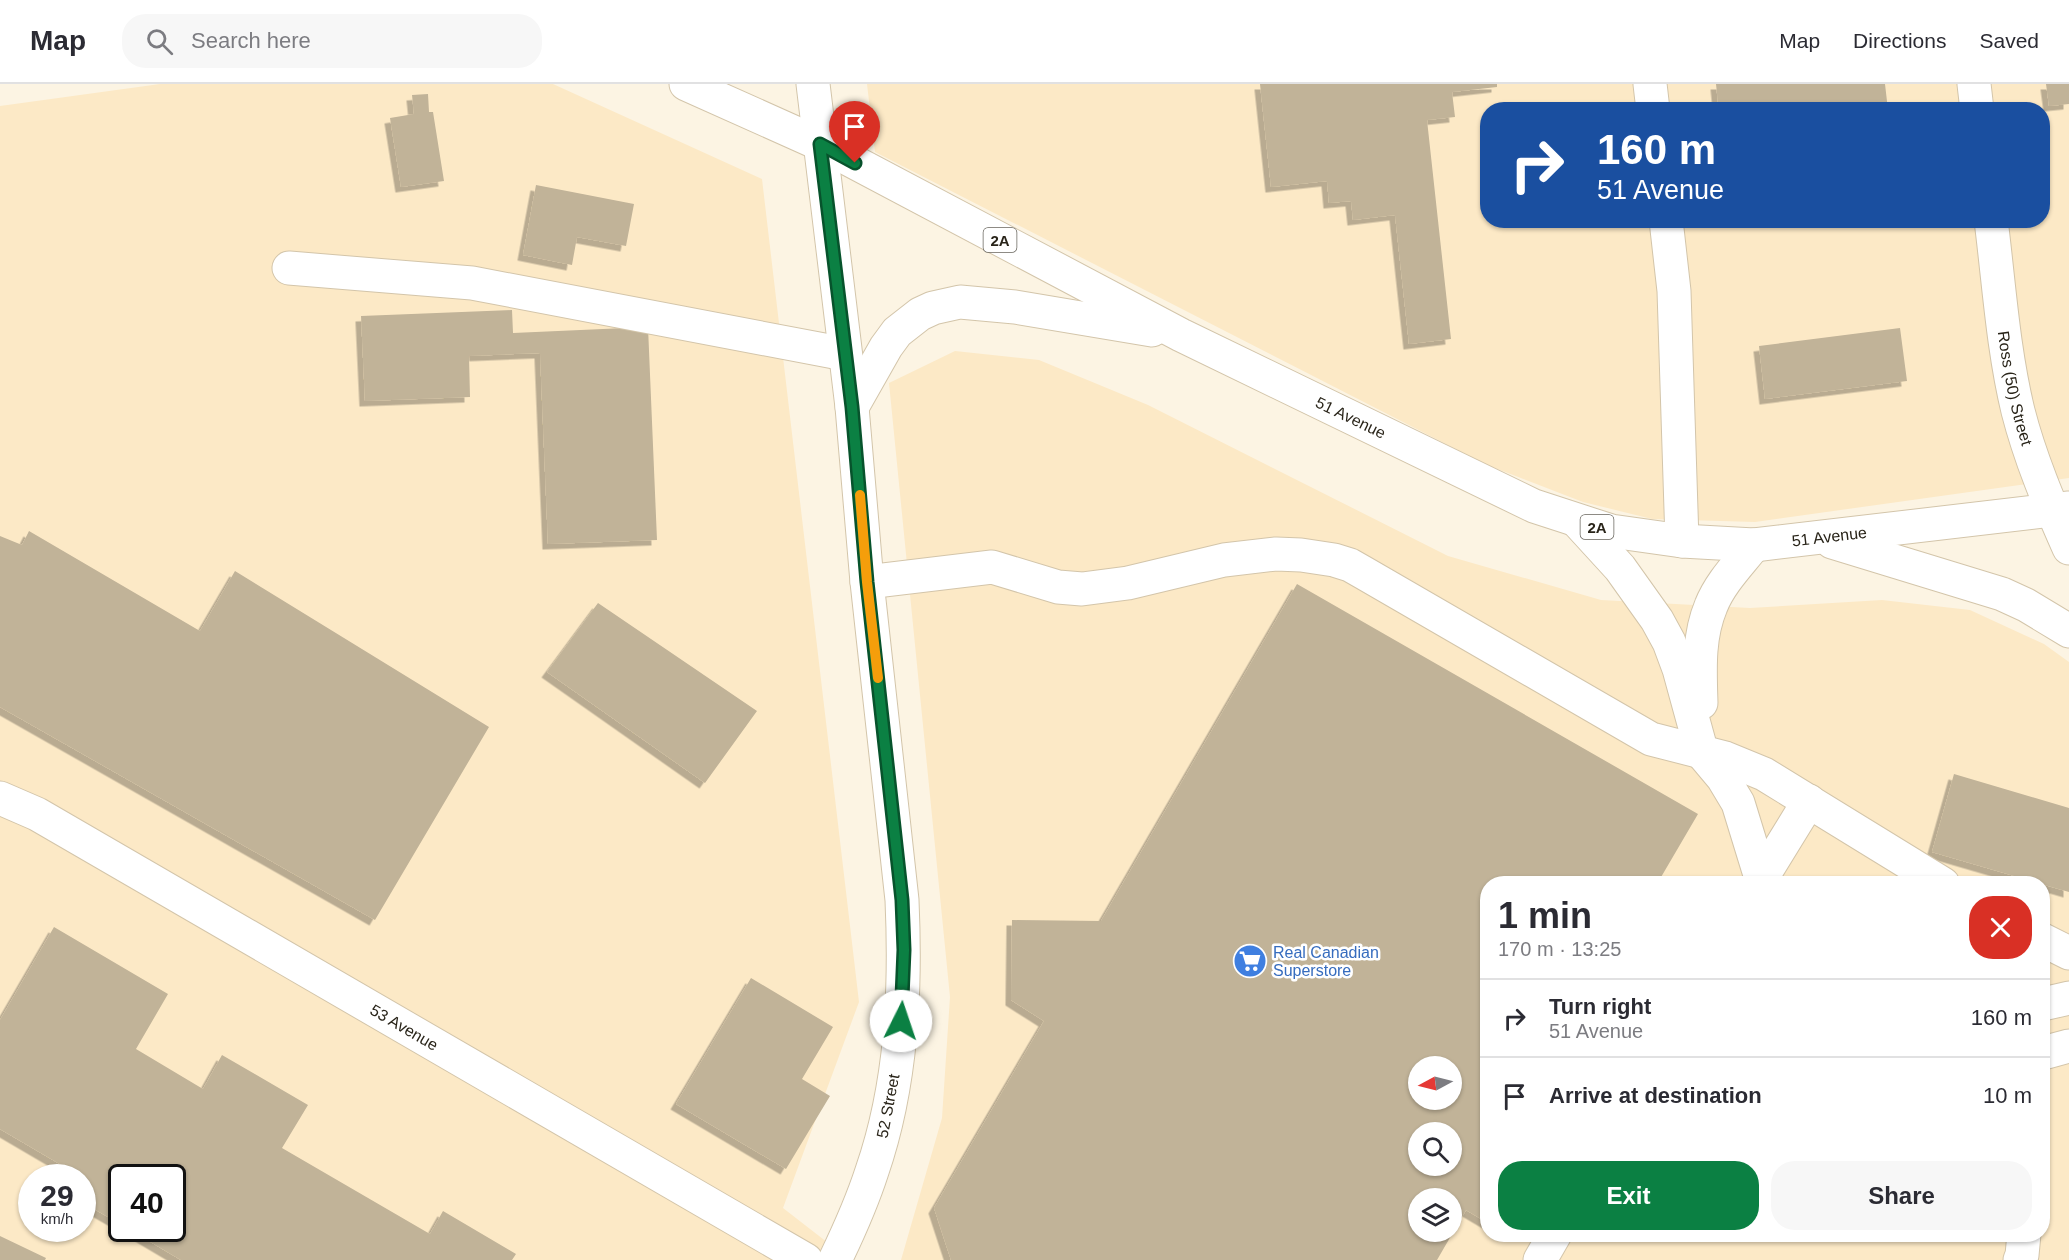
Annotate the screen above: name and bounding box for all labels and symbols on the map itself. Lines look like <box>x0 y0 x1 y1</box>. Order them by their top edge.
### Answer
pin <box>829 101 880 163</box>
road number: 2A <box>984 228 1016 252</box>
street label: Ross (50) Street <box>1995 330 2036 448</box>
street label: 51 Avenue <box>1313 393 1389 441</box>
road number: 2A <box>1580 515 1614 539</box>
street label: 51 Avenue <box>1791 523 1868 549</box>
supermarket icon: Real Canadian Superstore <box>1232 943 1268 979</box>
place label: Real Canadian Superstore <box>1273 944 1379 979</box>
position arrow <box>869 989 933 1053</box>
street label: 53 Avenue <box>368 1001 441 1053</box>
north arrow <box>1408 1056 1462 1110</box>
street label: 52 Street <box>873 1072 903 1139</box>
speed limit sign: 40 <box>108 1164 186 1242</box>

